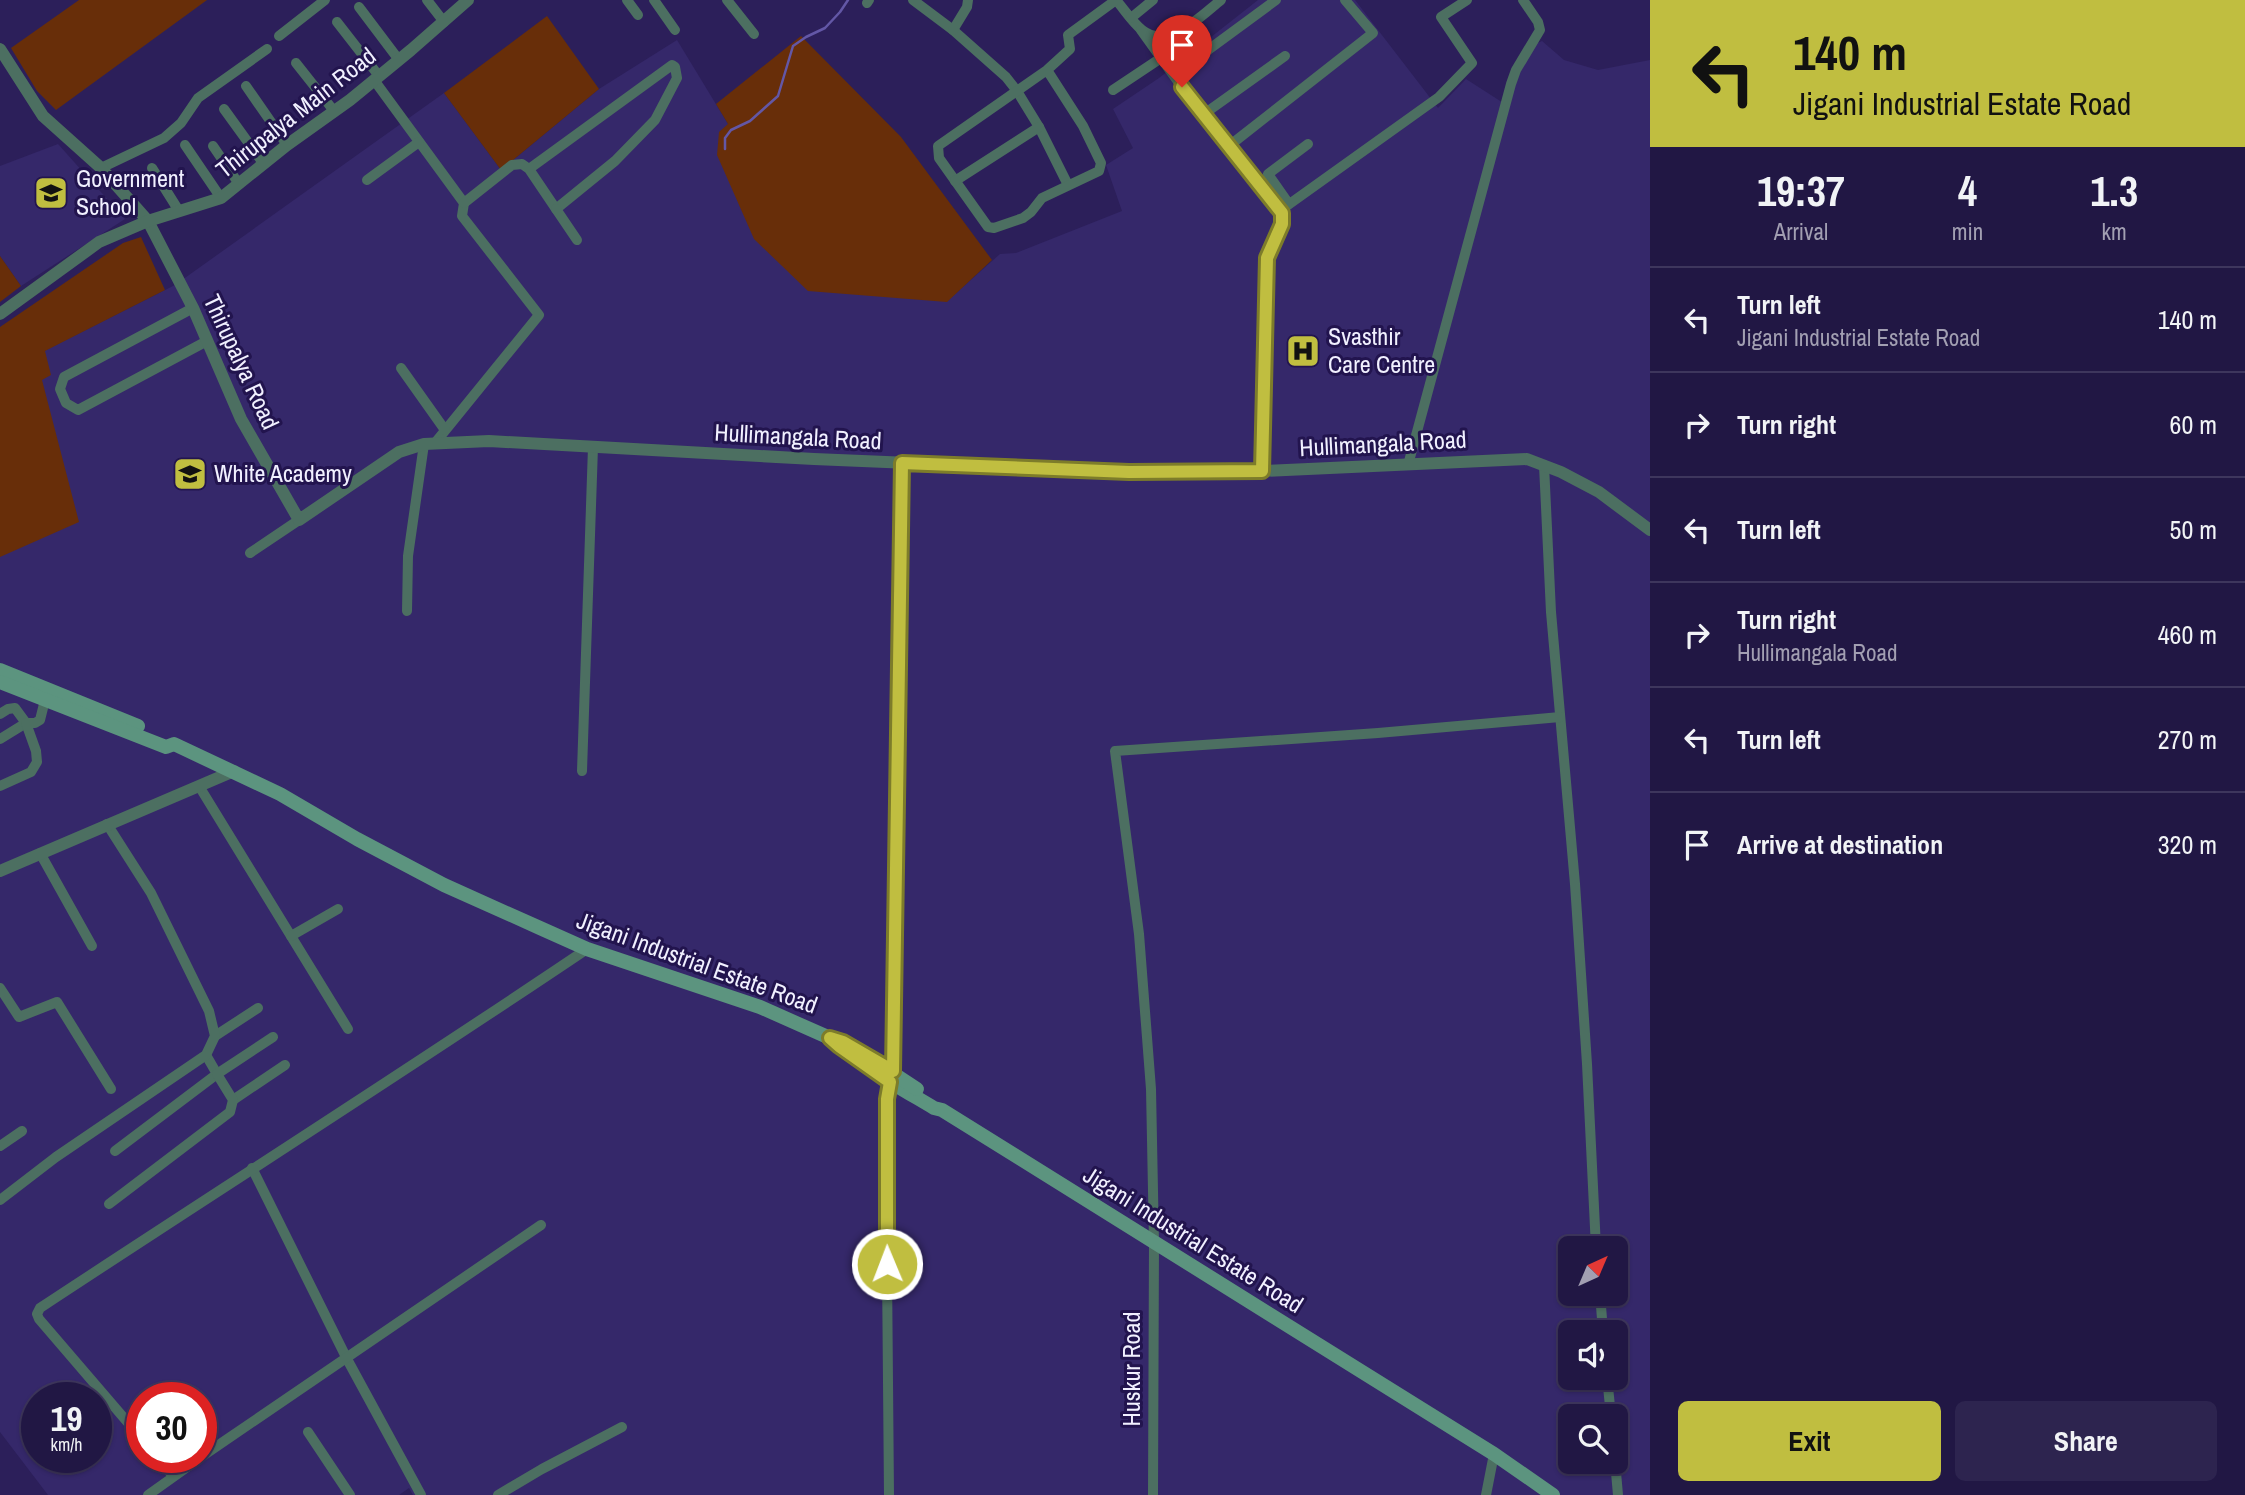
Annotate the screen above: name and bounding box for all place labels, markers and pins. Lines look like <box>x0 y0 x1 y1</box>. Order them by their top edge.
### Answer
pin <box>1152 15 1212 87</box>
place label: Government School <box>76 162 185 222</box>
school or university icon: Government School <box>32 174 70 212</box>
place label: Svasthir Care Centre <box>1328 320 1435 380</box>
hospital icon: Svasthir Care Centre <box>1284 332 1322 370</box>
school or university icon: White Academy <box>171 455 209 493</box>
place label: White Academy <box>214 457 352 489</box>

